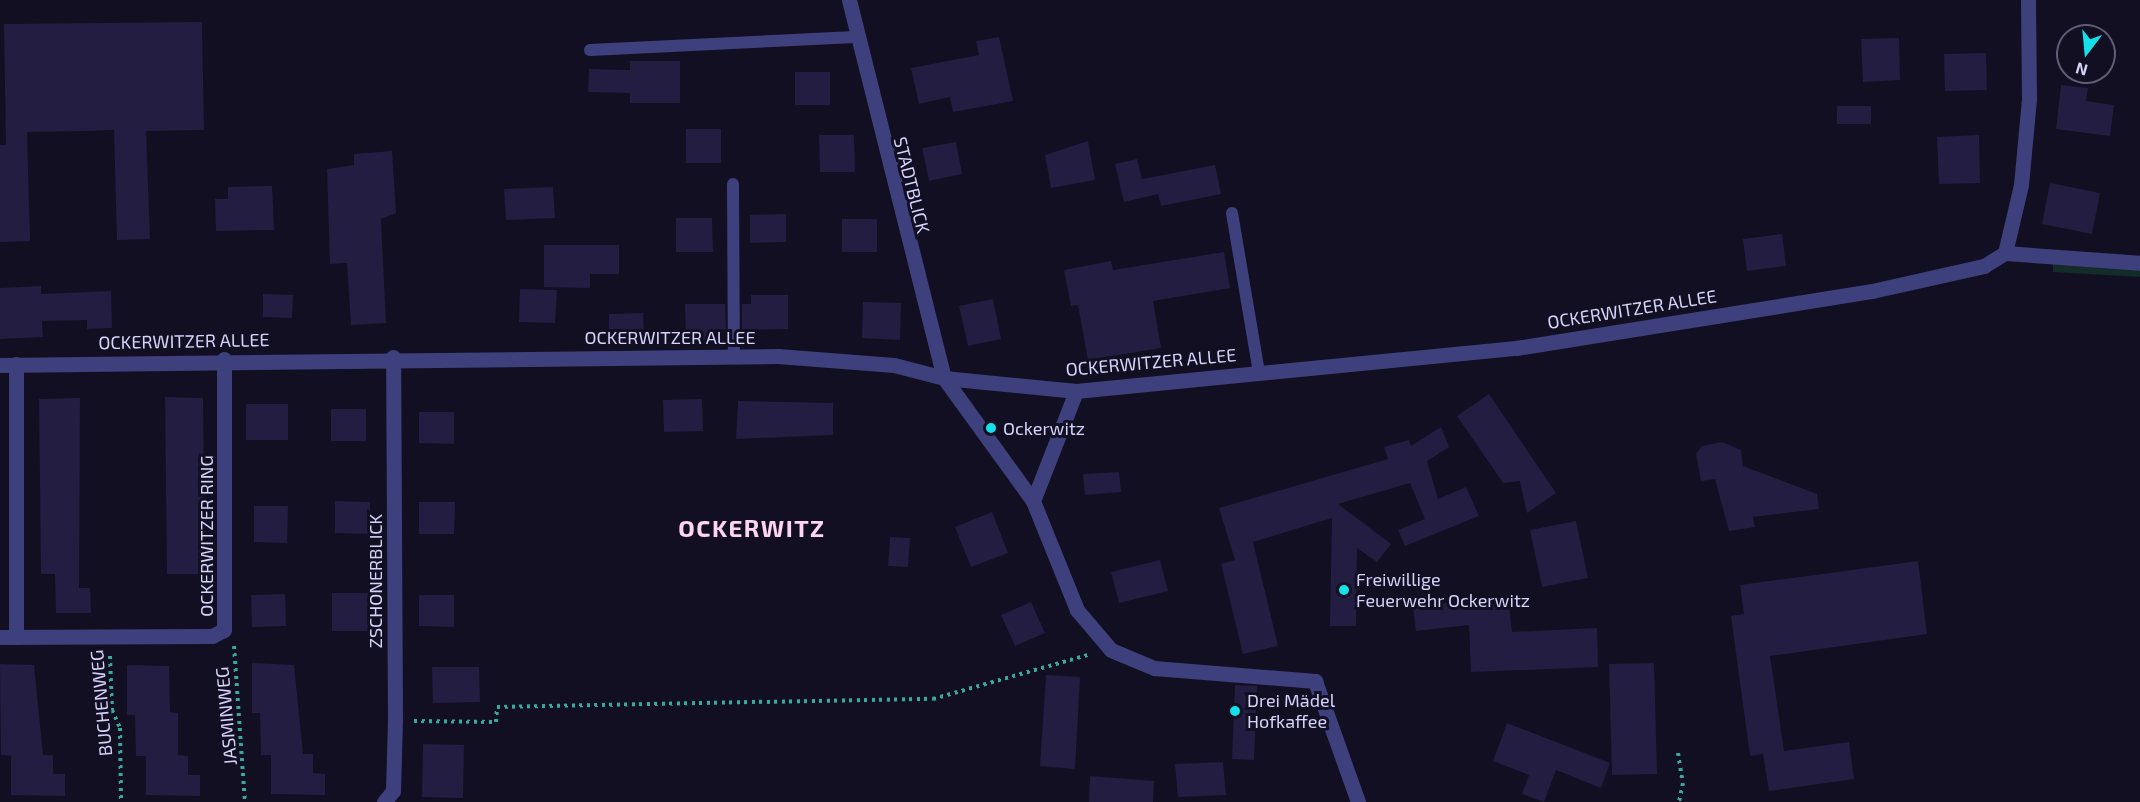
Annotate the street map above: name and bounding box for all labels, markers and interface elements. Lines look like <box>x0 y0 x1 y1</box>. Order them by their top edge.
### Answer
north arrow <box>2056 24 2116 84</box>
text: N <box>2073 59 2090 81</box>
street label: STADTBLICK <box>890 134 934 236</box>
street label: OCKERWITZER ALLEE <box>1546 285 1718 333</box>
street label: OCKERWITZER ALLEE <box>584 326 756 348</box>
street label: OCKERWITZER ALLEE <box>98 329 270 353</box>
street label: OCKERWITZER ALLEE <box>1065 344 1237 380</box>
place label: Ockerwitz <box>1003 417 1085 439</box>
marker: Ockerwitz <box>984 421 998 435</box>
street label: OCKERWITZER RING <box>195 455 217 617</box>
street label: ZSCHONERBLICK <box>364 514 386 648</box>
district label: OCKERWITZ <box>678 514 826 542</box>
place label: Freiwillige Feuerwehr Ockerwitz <box>1356 569 1530 612</box>
marker: Freiwillige Feuerwehr Ockerwitz <box>1337 583 1351 597</box>
street label: BUCHENWEG <box>86 649 116 757</box>
street label: JASMINWEG <box>211 666 241 766</box>
place label: Drei Mädel Hofkaffee <box>1247 690 1335 732</box>
marker: Drei Mädel Hofkaffee <box>1228 704 1242 718</box>

